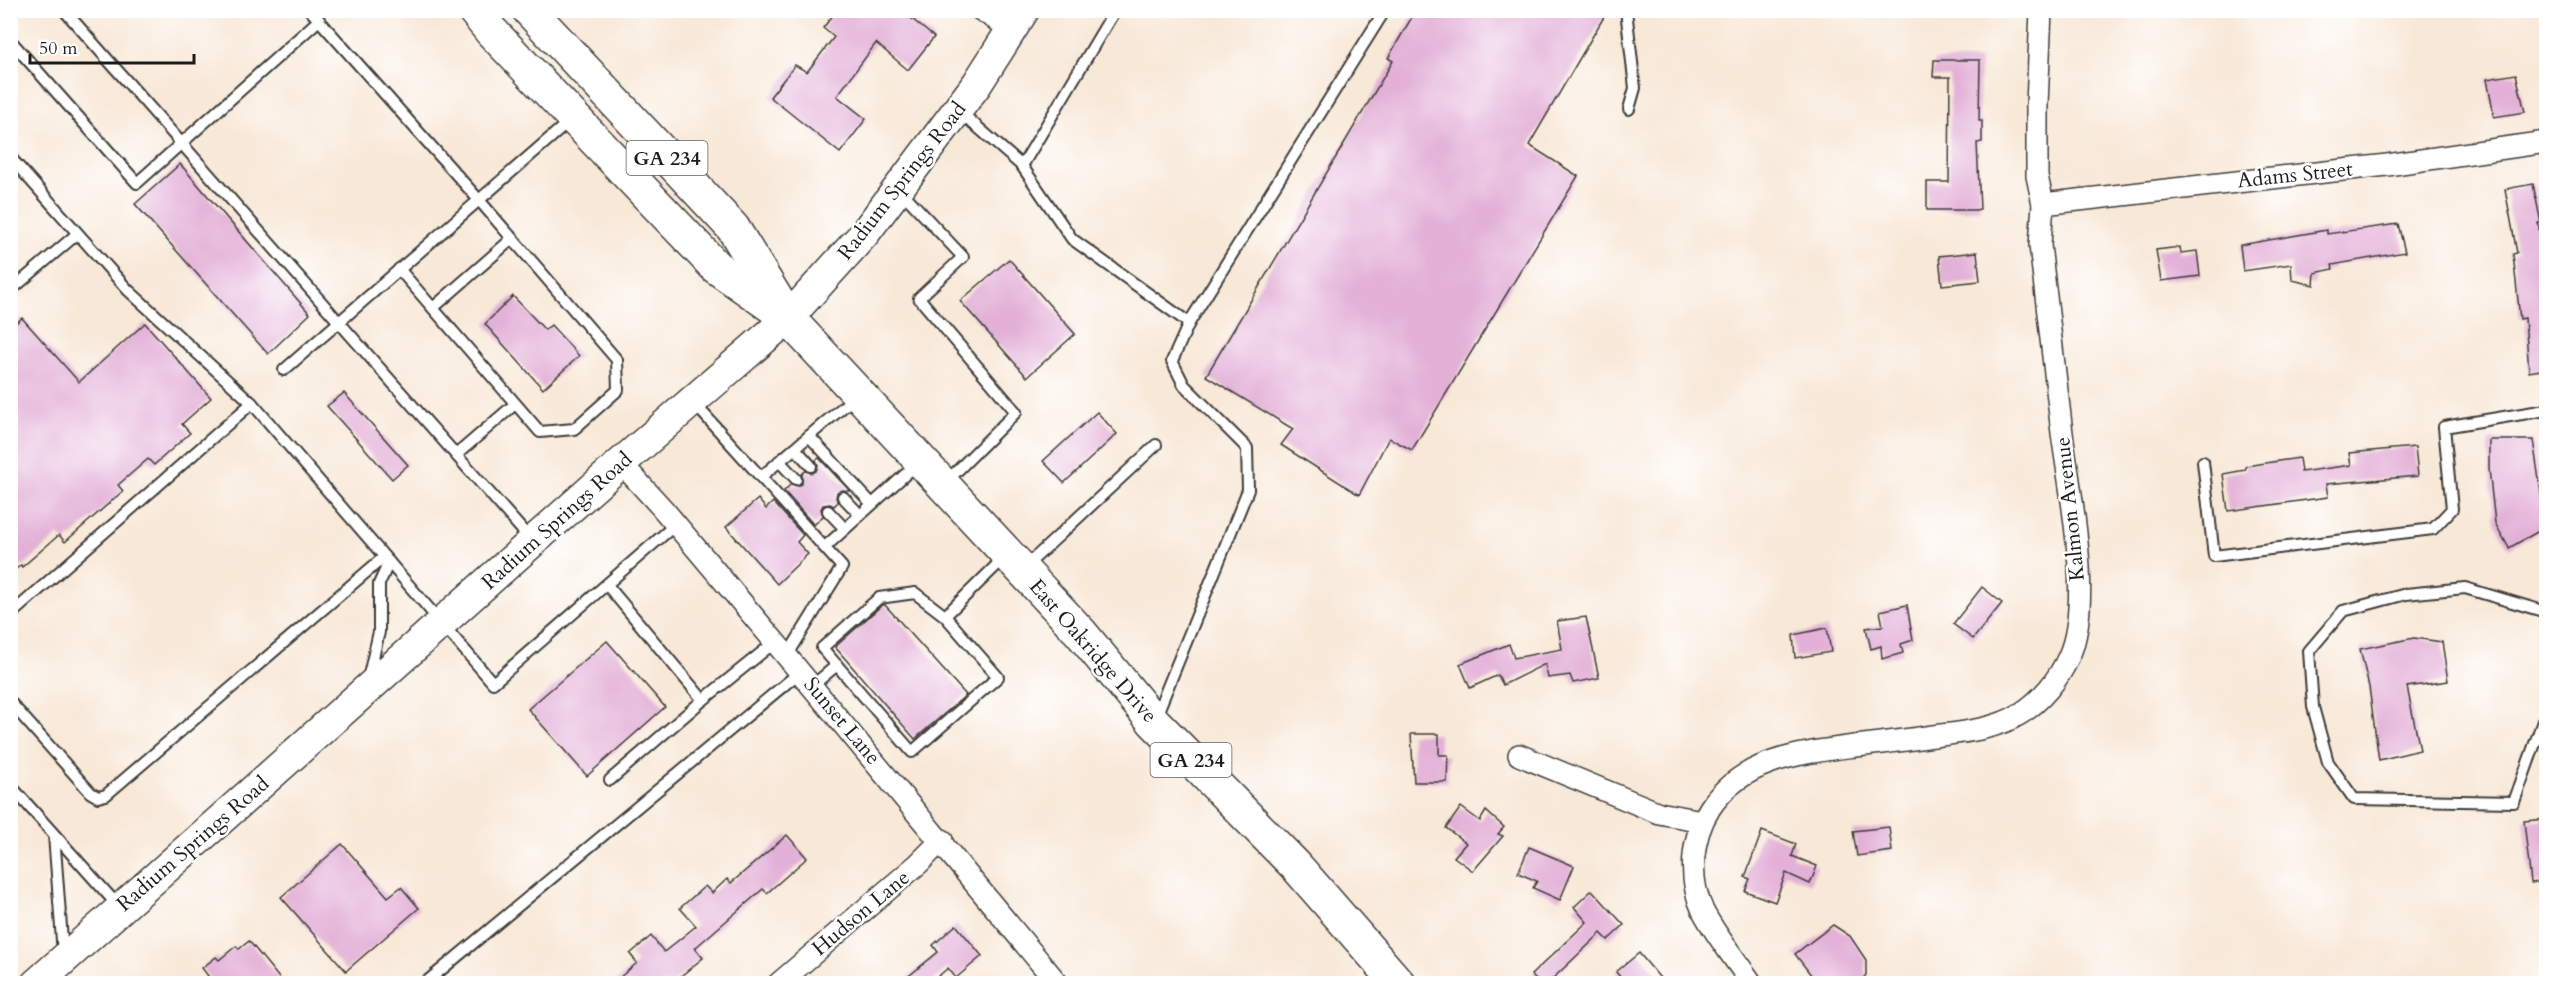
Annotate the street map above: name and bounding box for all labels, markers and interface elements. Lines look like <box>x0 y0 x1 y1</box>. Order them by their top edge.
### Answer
scale bar <box>30 27 194 65</box>
text: 50 m <box>39 36 78 61</box>
street label: Radium Springs Road <box>831 96 973 266</box>
road number: GA 234 <box>626 141 708 175</box>
street label: Adams Street <box>2236 154 2355 195</box>
street label: Kalmon Avenue <box>2048 435 2092 583</box>
street label: Radium Springs Road <box>475 446 639 596</box>
street label: East Oakridge Drive <box>1022 573 1164 729</box>
street label: Sunset Lane <box>797 671 887 771</box>
road number: GA 234 <box>1150 743 1232 777</box>
street label: Radium Springs Road <box>110 770 276 918</box>
street label: Hudson Lane <box>806 863 916 963</box>

